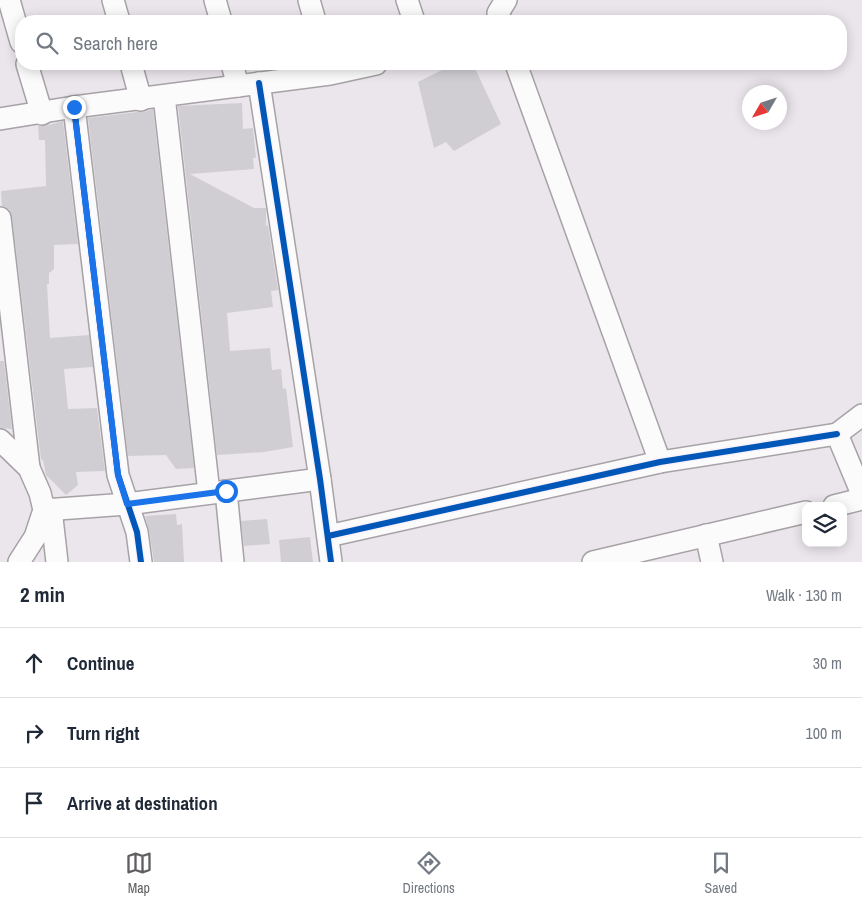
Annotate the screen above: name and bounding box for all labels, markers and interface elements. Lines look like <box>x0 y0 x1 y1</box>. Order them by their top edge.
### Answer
search box <box>15 15 847 70</box>
icon: search <box>33 29 61 57</box>
text: Search here <box>73 30 158 56</box>
north arrow <box>742 85 787 130</box>
route end <box>63 96 86 119</box>
route start <box>215 480 238 503</box>
map controls <box>802 502 847 547</box>
button: layers <box>802 502 847 547</box>
text: 2 min <box>20 580 65 609</box>
text: Walk · 130 m <box>766 584 842 606</box>
icon: ahead <box>20 649 48 677</box>
text: Continue <box>67 650 135 676</box>
text: 30 m <box>813 652 842 674</box>
icon: right <box>20 719 48 747</box>
text: Turn right <box>67 720 139 746</box>
text: 100 m <box>806 722 842 744</box>
icon: arrive <box>20 789 48 817</box>
text: Arrive at destination <box>67 790 218 816</box>
tab: Map <box>125 849 153 897</box>
tab: Directions <box>403 849 455 897</box>
tab: Saved <box>705 849 737 897</box>

